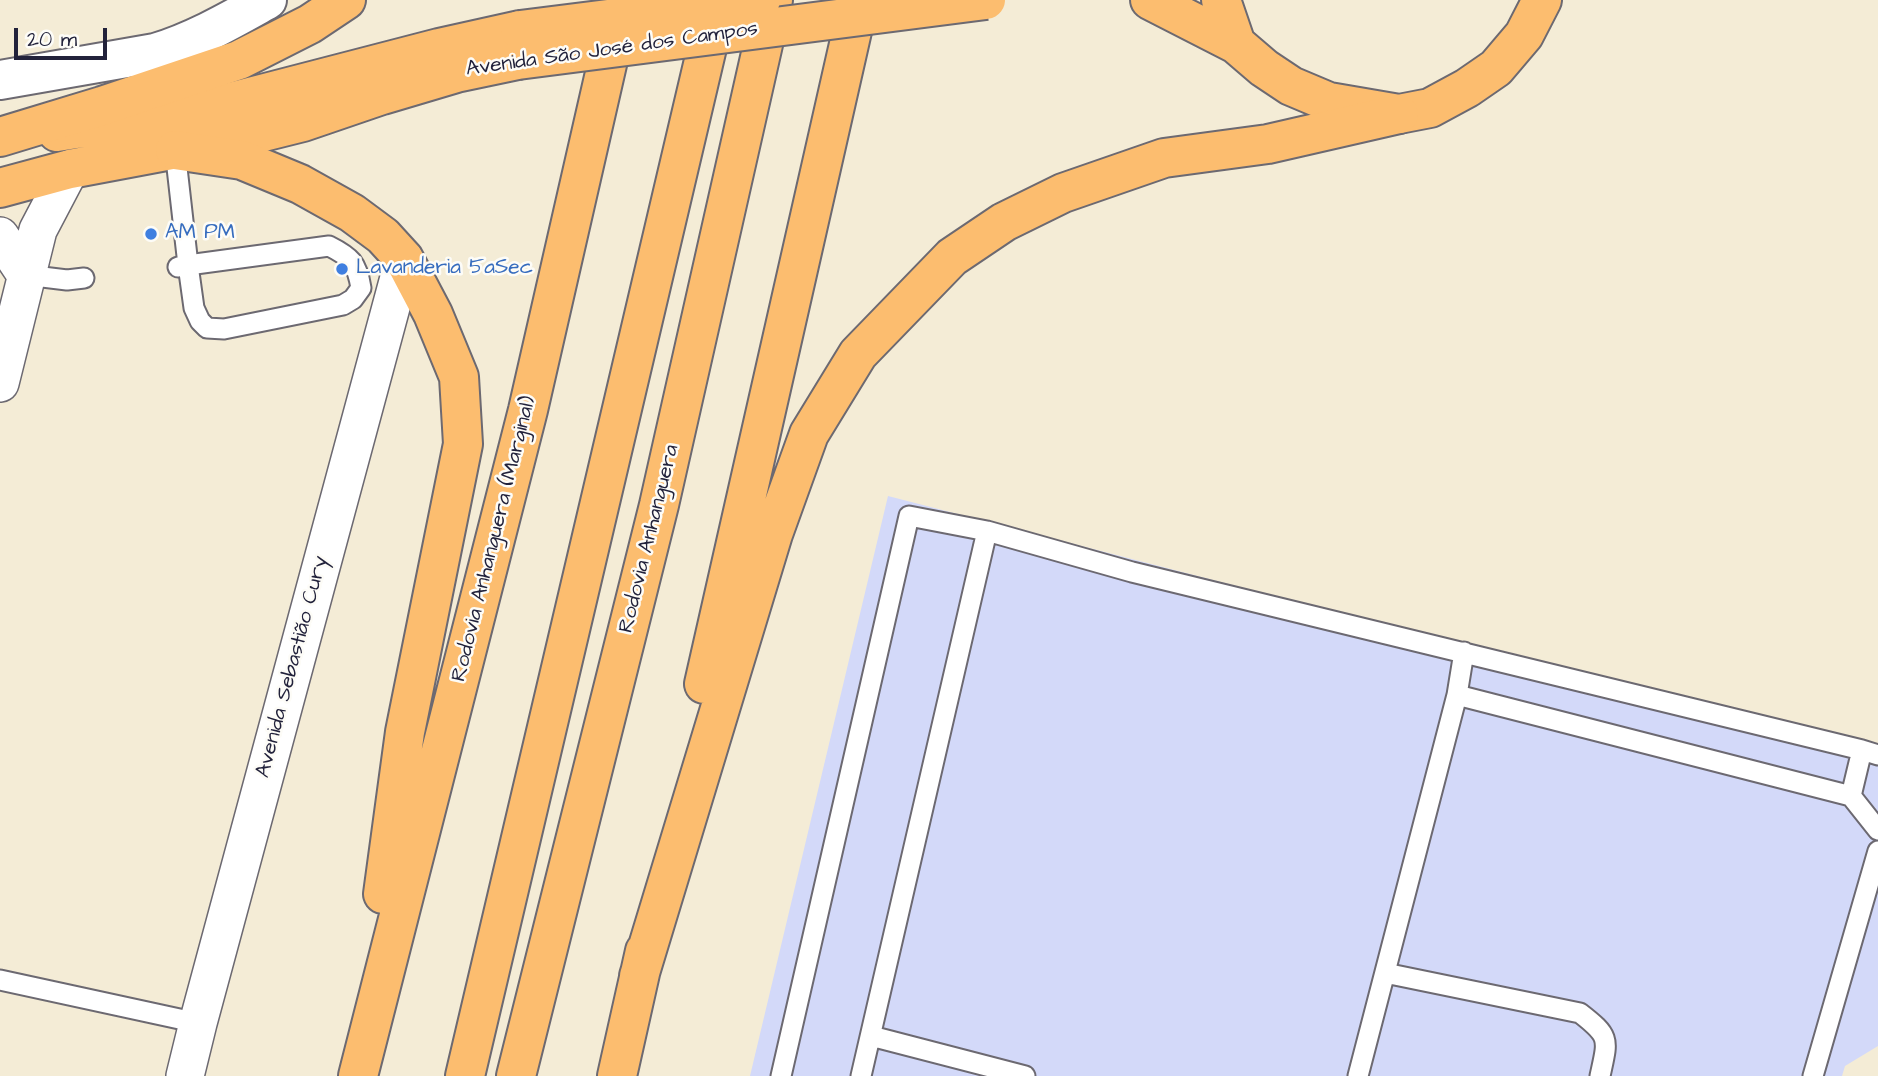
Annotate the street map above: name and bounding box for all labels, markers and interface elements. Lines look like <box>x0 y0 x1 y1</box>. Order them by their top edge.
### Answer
scale bar <box>18 14 110 58</box>
street label: Avenida São José dos Campos <box>465 17 759 83</box>
text: 20 m <box>27 25 77 54</box>
place label: AM PM <box>165 221 235 247</box>
marker: AM PM <box>143 226 159 242</box>
place label: Lavanderia 5aSec <box>356 256 533 282</box>
marker: Lavanderia 5aSec <box>334 261 350 277</box>
street label: Rodovia Anhanguera (Marginal) <box>447 394 543 684</box>
street label: Rodovia Anhanguera <box>614 442 686 636</box>
street label: Avenida Sebastião Cury <box>251 553 335 781</box>

